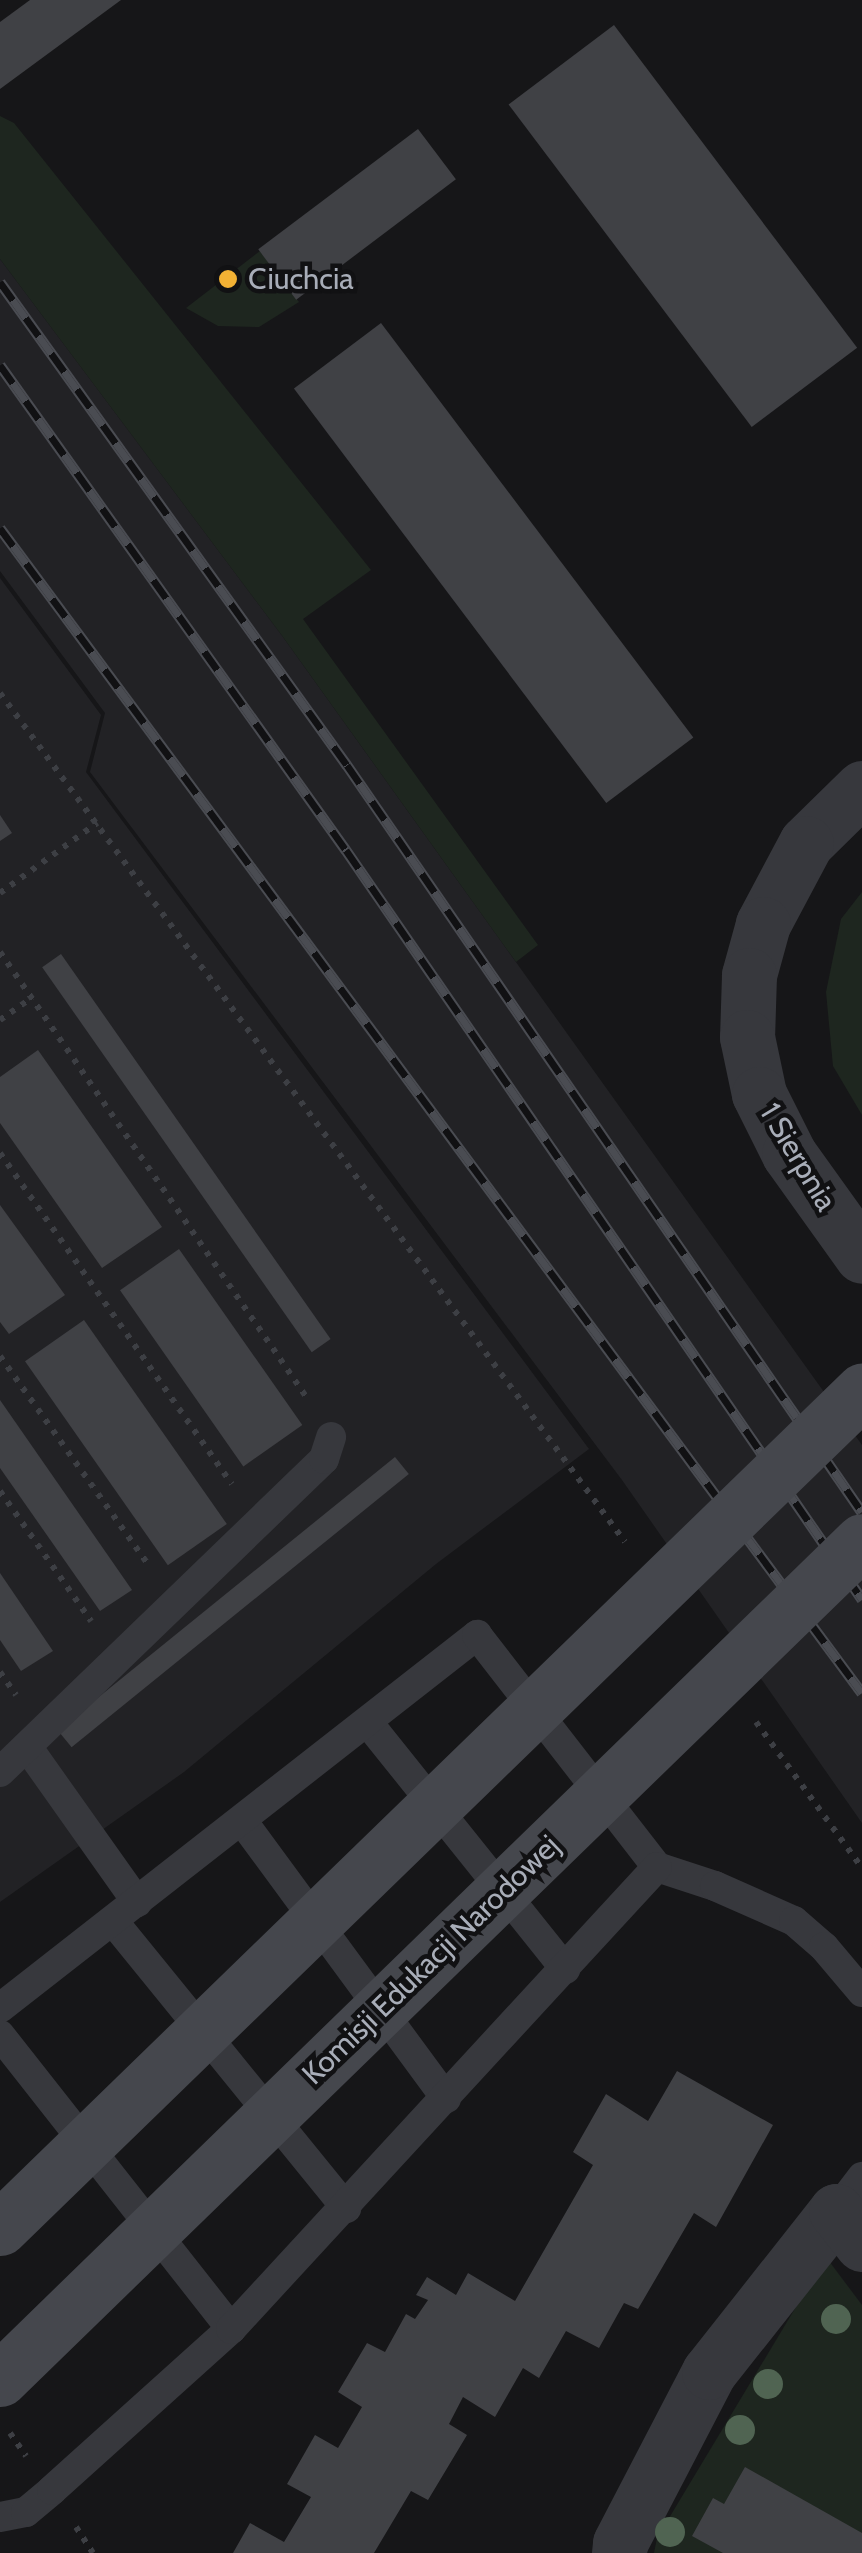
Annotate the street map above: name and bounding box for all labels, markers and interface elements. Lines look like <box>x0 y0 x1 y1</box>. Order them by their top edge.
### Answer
place label: Ciuchcia <box>248 261 354 297</box>
marker: Ciuchcia <box>217 268 239 290</box>
street label: 1 Sierpnia <box>752 1097 844 1217</box>
street label: Komisji Edukacji Narodowej <box>295 1828 567 2092</box>

